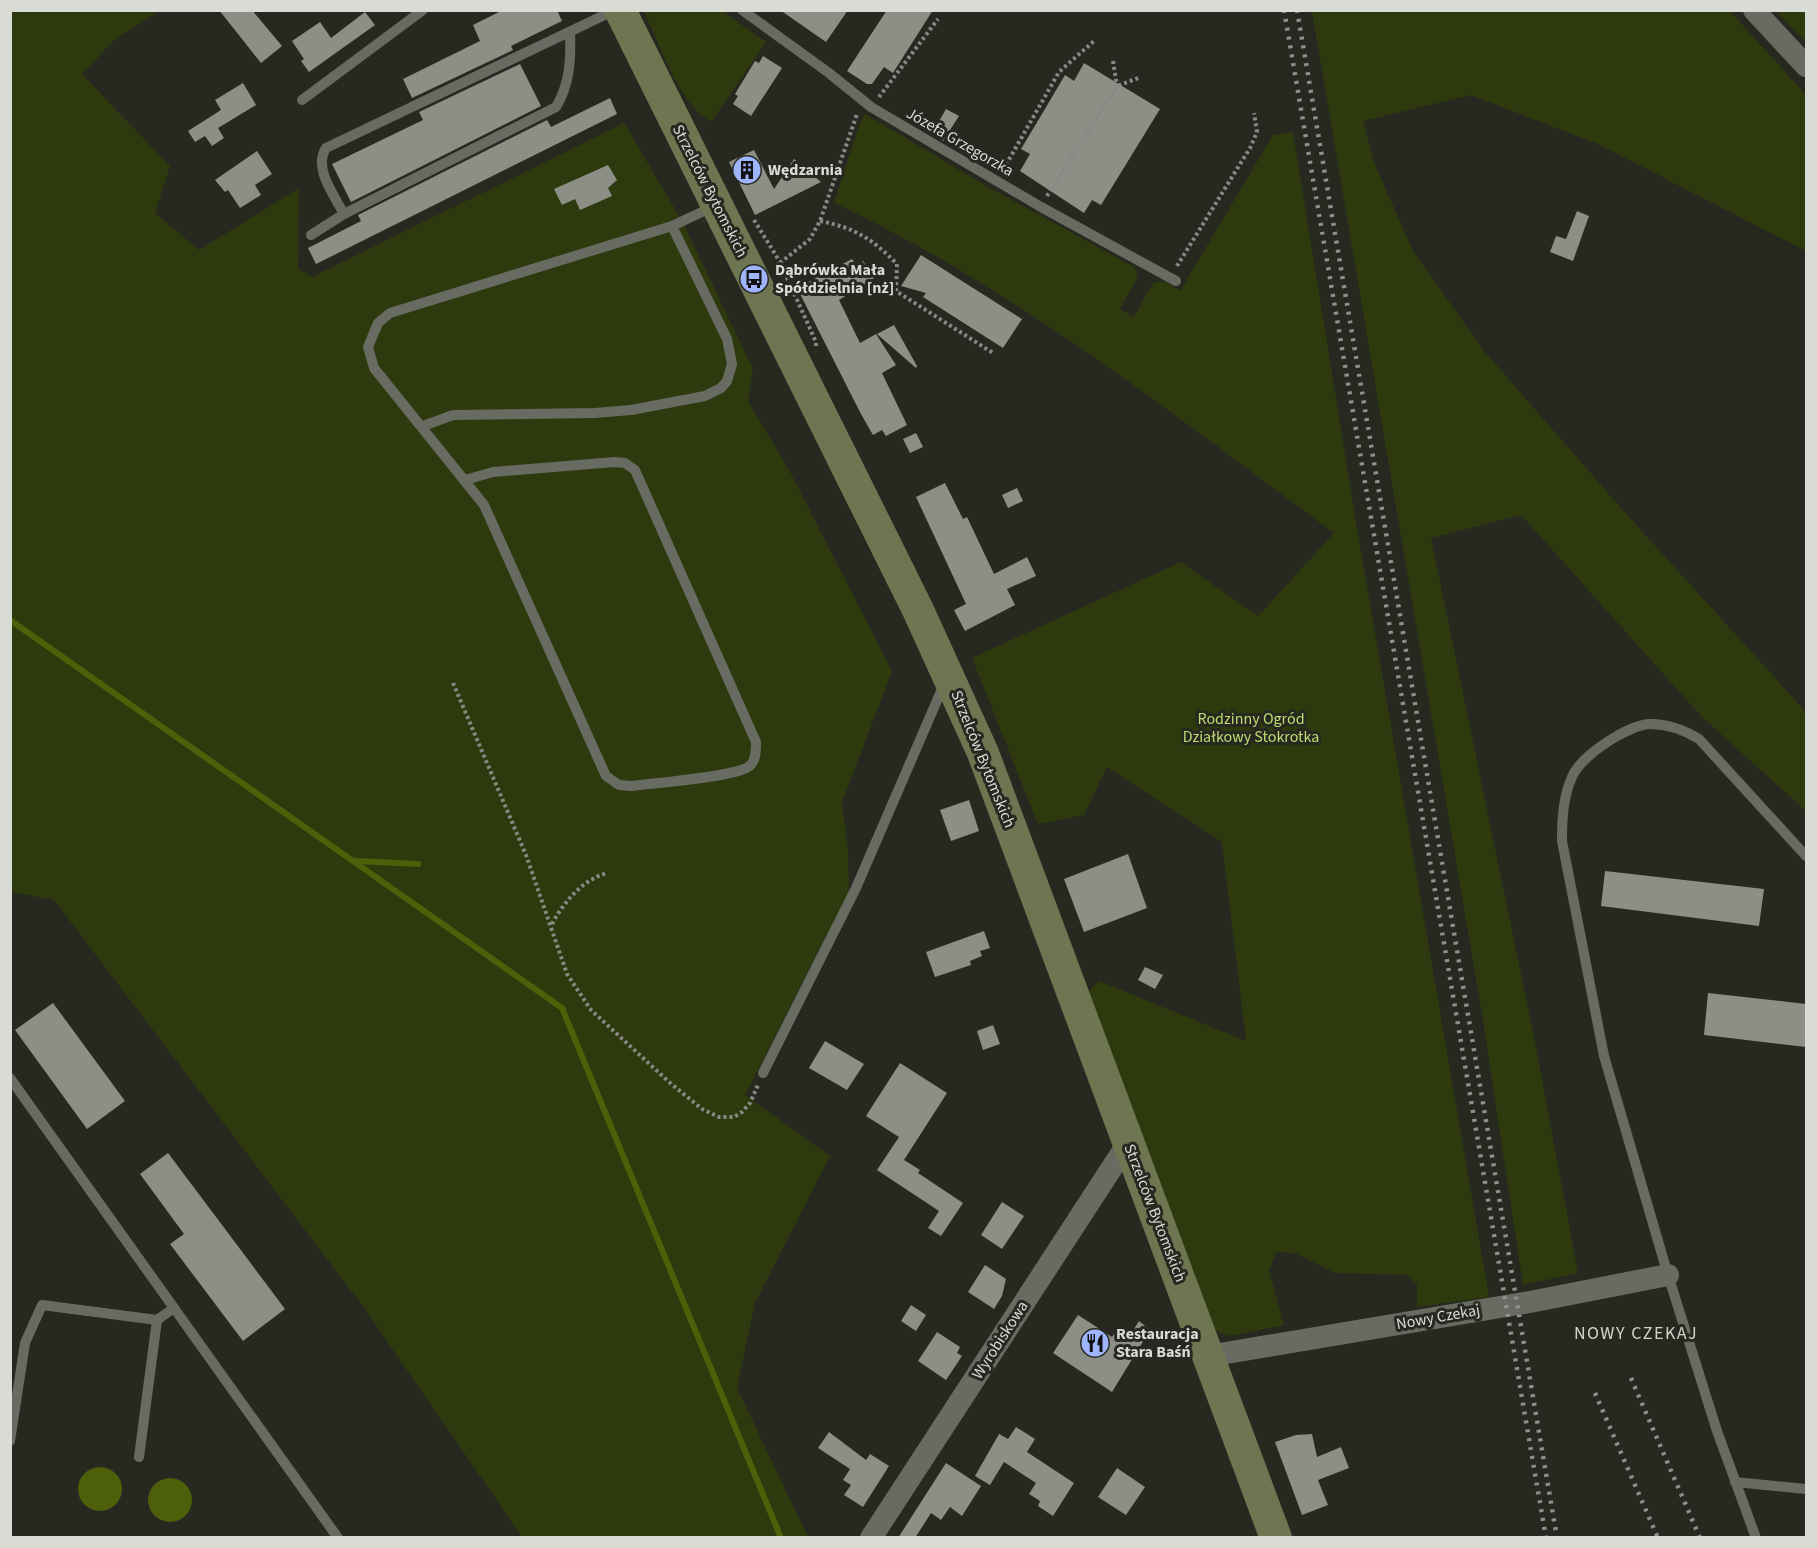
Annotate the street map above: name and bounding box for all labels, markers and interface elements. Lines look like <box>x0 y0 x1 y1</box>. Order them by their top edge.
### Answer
street label: Józefa Grzegorzka <box>902 102 1018 182</box>
street label: Strzelców Bytomskich <box>667 121 753 261</box>
building icon: Wędzarnia <box>731 154 763 186</box>
place label: Wędzarnia <box>768 159 842 181</box>
place label: Dąbrówka Mała Spółdzielnia [nż] <box>775 259 894 299</box>
bus stop icon: Dąbrówka Mała Spółdzielnia [nż] <box>738 263 770 295</box>
street label: Strzelców Bytomskich <box>945 687 1021 831</box>
park label: Rodzinny Ogród Działkowy Stokrotka <box>1183 708 1319 748</box>
street label: Strzelców Bytomskich <box>1119 1141 1191 1285</box>
street label: Wyrobiskowa <box>966 1297 1034 1383</box>
street label: Nowy Czekaj <box>1394 1299 1482 1335</box>
district label: NOWY CZEKAJ <box>1574 1321 1698 1346</box>
place label: Restauracja Stara Baśń <box>1116 1323 1199 1363</box>
restaurant icon: Restauracja Stara Baśń <box>1079 1327 1111 1359</box>

